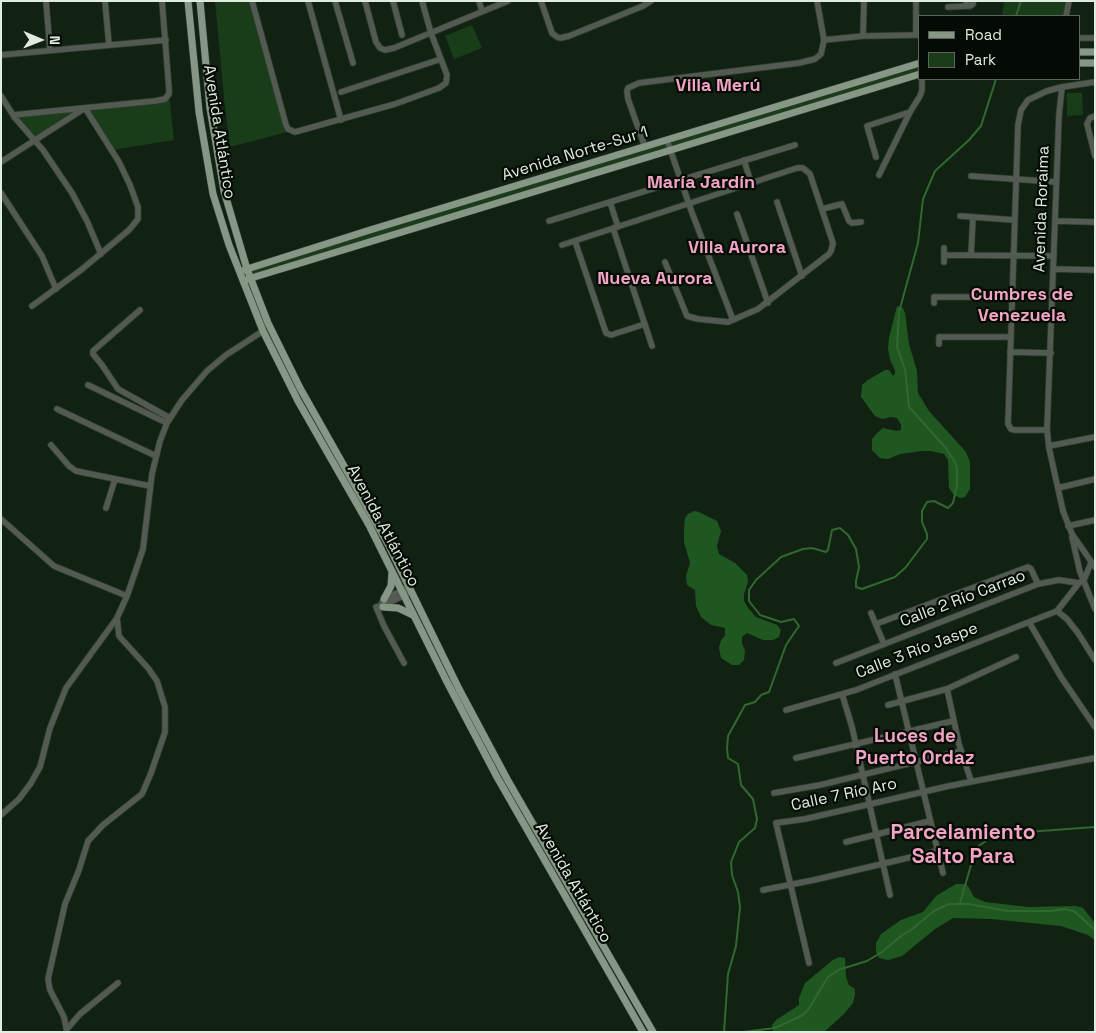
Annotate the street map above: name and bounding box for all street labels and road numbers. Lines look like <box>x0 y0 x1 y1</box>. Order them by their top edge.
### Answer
street label: Avenida Atlántico <box>199 64 239 200</box>
street label: Avenida Norte-Sur 1 <box>500 123 650 185</box>
street label: Avenida Roraima <box>1030 145 1054 273</box>
street label: Avenida Atlántico <box>343 462 423 590</box>
street label: Calle 2 Río Carrao <box>898 566 1028 632</box>
street label: Calle 3 Río Jaspe <box>853 619 981 683</box>
street label: Calle 7 Río Aro <box>789 774 899 816</box>
street label: Avenida Atlántico <box>531 820 615 946</box>

